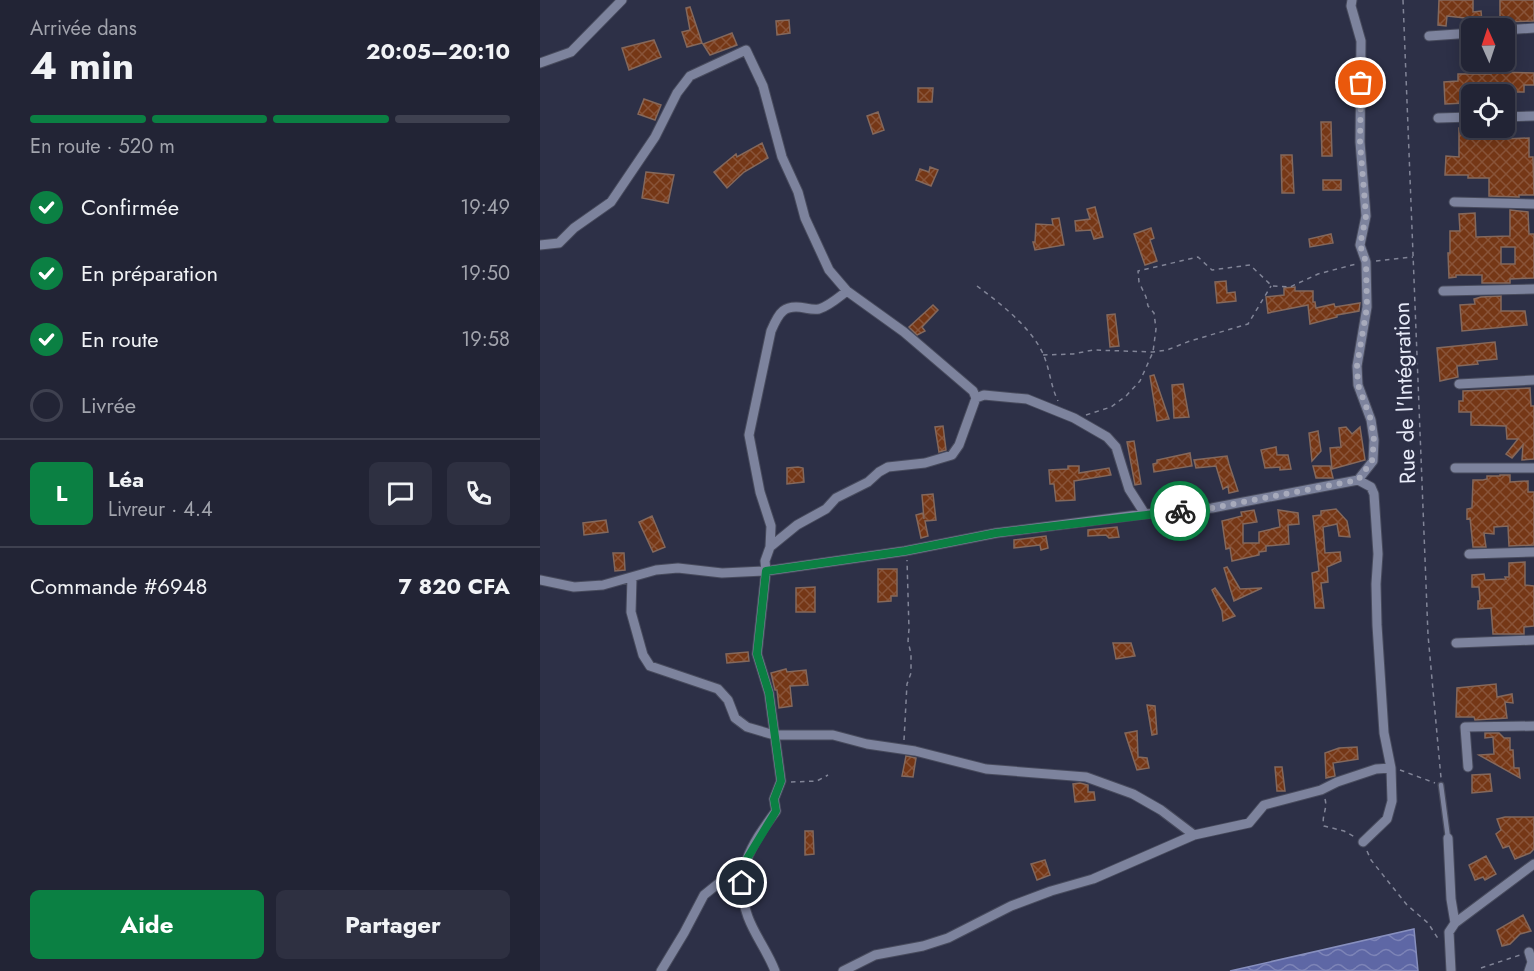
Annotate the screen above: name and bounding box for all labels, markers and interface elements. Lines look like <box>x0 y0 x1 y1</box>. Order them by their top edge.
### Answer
text: Arrivée dans <box>30 14 137 43</box>
north arrow <box>1461 18 1515 72</box>
map controls <box>1461 18 1515 138</box>
text: 20:05–20:10 <box>366 35 510 67</box>
text: 4 min <box>30 37 134 94</box>
pin <box>1335 57 1386 108</box>
icon: bag <box>1344 66 1377 99</box>
button: locate <box>1461 84 1515 138</box>
text: En route · 520 m <box>30 132 175 161</box>
icon: check <box>30 191 63 224</box>
text: Confirmée <box>81 191 179 223</box>
text: 19:49 <box>460 193 510 222</box>
icon: check <box>30 257 63 290</box>
text: En préparation <box>81 257 218 289</box>
text: 19:50 <box>460 259 510 288</box>
street label: Rue de l'Intégration <box>1385 301 1423 485</box>
icon: check <box>30 323 63 356</box>
text: En route <box>81 323 159 355</box>
text: 19:58 <box>461 325 510 354</box>
text: Livrée <box>81 389 136 421</box>
button: chat <box>369 462 432 525</box>
button: phone <box>447 462 510 525</box>
text: Léa <box>108 463 144 495</box>
text: L <box>56 477 67 509</box>
courier <box>1150 481 1210 541</box>
text: Livreur · 4.4 <box>108 495 213 524</box>
icon: bike <box>1164 495 1197 528</box>
text: Commande #6948 <box>30 570 208 602</box>
text: 7 820 CFA <box>399 570 510 602</box>
pin <box>716 857 767 908</box>
icon: home <box>725 866 758 899</box>
button: Aide <box>30 890 264 959</box>
button: Partager <box>276 890 510 959</box>

